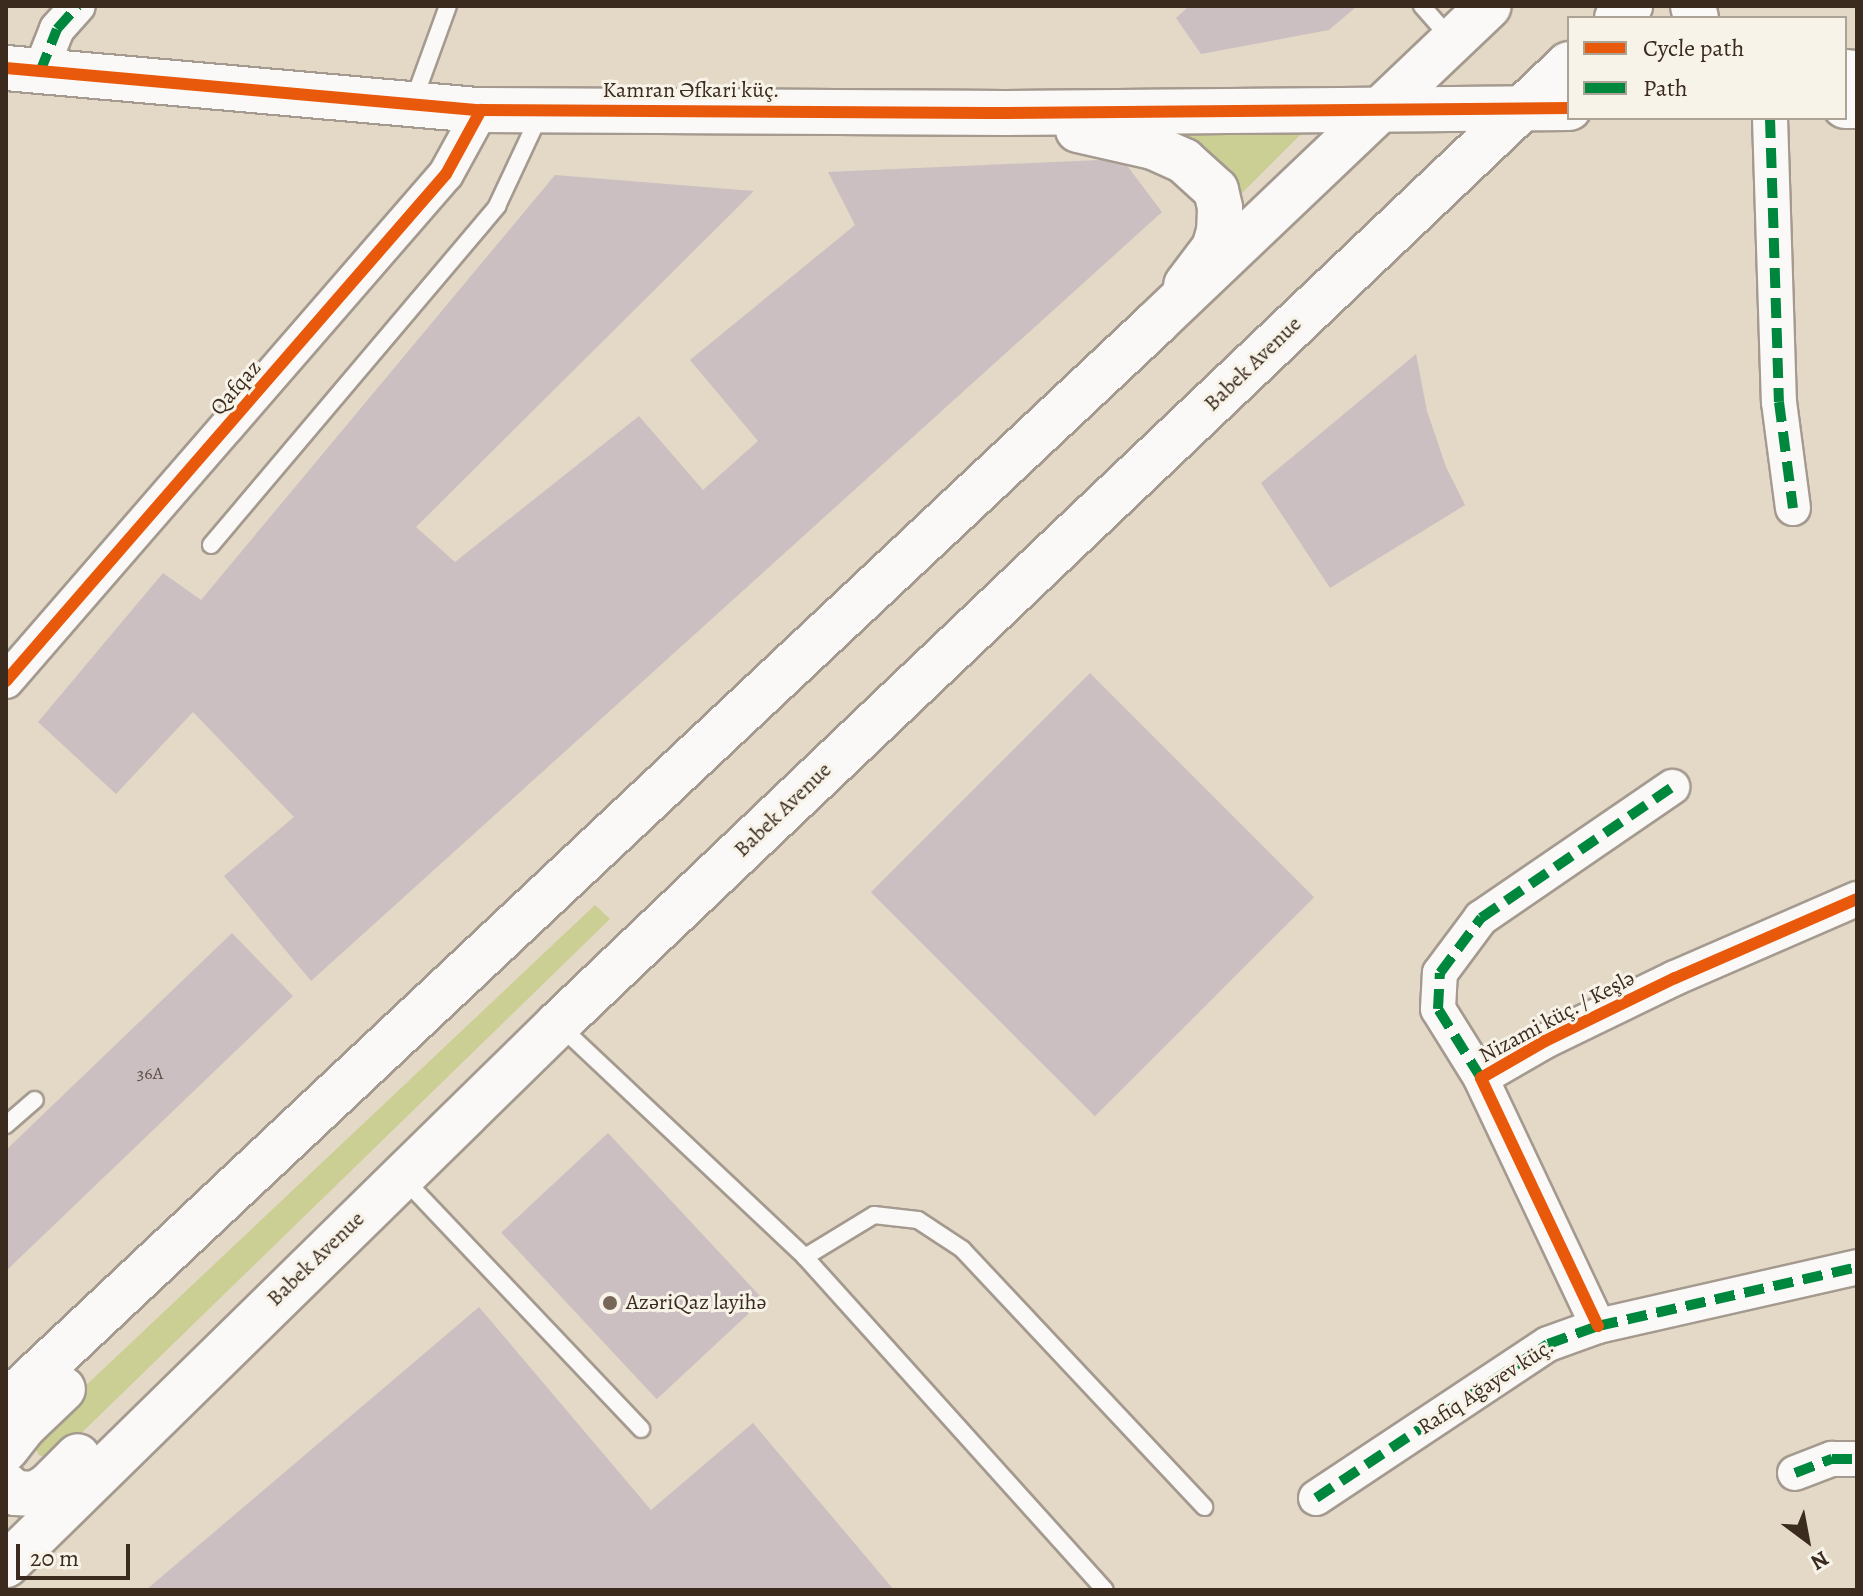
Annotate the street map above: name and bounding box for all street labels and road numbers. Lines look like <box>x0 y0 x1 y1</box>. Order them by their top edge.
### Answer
street label: Kamran Əfkari küç. <box>602 78 780 104</box>
street label: Babek Avenue <box>1199 311 1307 417</box>
street label: Qafqaz <box>205 355 267 421</box>
street label: Babek Avenue <box>729 757 837 863</box>
street label: Nizami küç. / Keşlə <box>1475 965 1639 1069</box>
street label: Babek Avenue <box>262 1206 370 1312</box>
street label: Rafiq Ağayev küç. <box>1413 1333 1559 1441</box>

